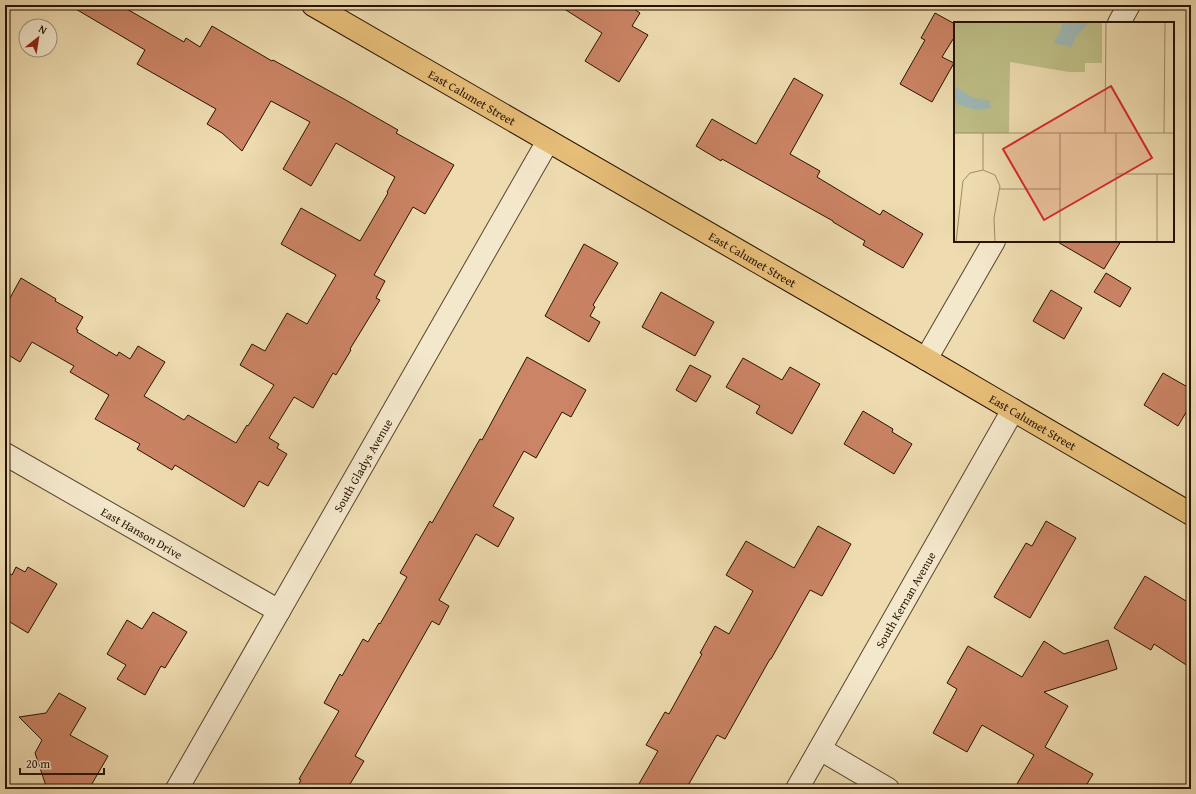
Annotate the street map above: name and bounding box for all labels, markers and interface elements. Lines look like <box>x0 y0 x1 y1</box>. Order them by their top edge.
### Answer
north arrow <box>18 18 58 58</box>
text: N <box>36 21 51 38</box>
inset map <box>954 22 1174 242</box>
street label: East Calumet Street <box>426 65 520 129</box>
street label: East Calumet Street <box>706 227 800 291</box>
street label: East Calumet Street <box>986 390 1080 454</box>
street label: South Gladys Avenue <box>329 415 396 515</box>
street label: East Hanson Drive <box>98 503 186 563</box>
street label: South Kernan Avenue <box>871 548 939 651</box>
scale bar <box>20 750 104 776</box>
text: 20 m <box>26 755 50 772</box>

